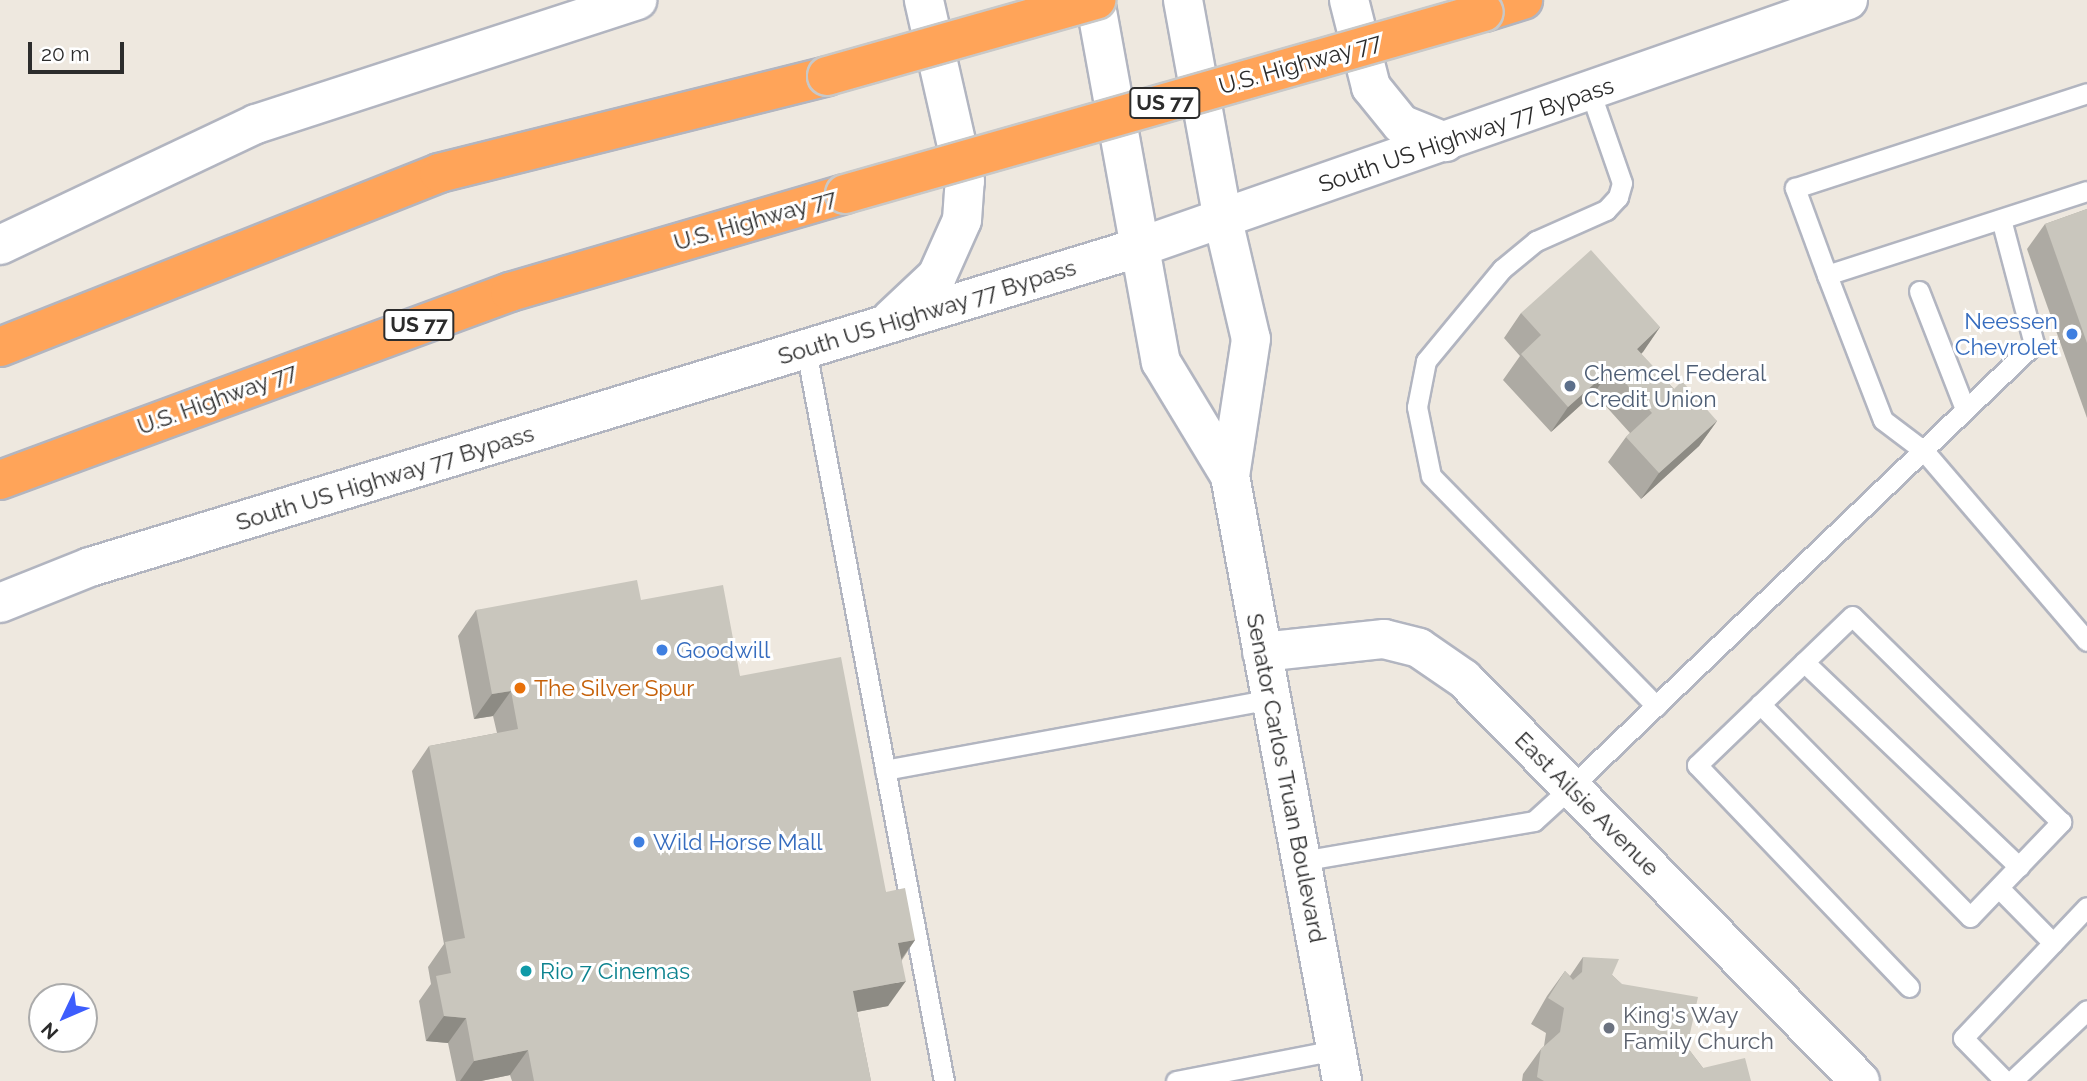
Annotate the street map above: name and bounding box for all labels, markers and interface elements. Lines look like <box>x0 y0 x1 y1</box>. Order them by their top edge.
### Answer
scale bar <box>32 28 128 72</box>
street label: U.S. Highway 77 <box>1215 28 1385 100</box>
text: 20 m <box>41 41 89 66</box>
street label: South US Highway 77 Bypass <box>1315 71 1617 199</box>
road number: US 77 <box>1128 86 1202 120</box>
street label: U.S. Highway 77 <box>670 184 840 256</box>
street label: South US Highway 77 Bypass <box>774 253 1080 371</box>
place label: Neessen Chevrolet <box>1955 307 2058 361</box>
road number: US 77 <box>382 308 456 342</box>
marker: Neessen Chevrolet <box>2064 326 2080 342</box>
street label: U.S. Highway 77 <box>133 357 301 441</box>
place label: Chemcel Federal Credit Union <box>1584 359 1767 413</box>
marker: Chemcel Federal Credit Union <box>1562 378 1578 394</box>
street label: South US Highway 77 Bypass <box>232 419 538 537</box>
street label: Senator Carlos Truan Boulevard <box>1240 610 1332 946</box>
place label: Goodwill <box>676 636 770 664</box>
marker: Goodwill <box>654 642 670 658</box>
place label: The Silver Spur <box>534 674 695 702</box>
marker: The Silver Spur <box>512 680 528 696</box>
street label: East Ailsie Avenue <box>1509 726 1665 882</box>
place label: Wild Horse Mall <box>653 828 823 856</box>
marker: Wild Horse Mall <box>631 834 647 850</box>
place label: Rio 7 Cinemas <box>540 957 690 985</box>
marker: Rio 7 Cinemas <box>518 963 534 979</box>
north arrow <box>28 983 98 1053</box>
place label: King's Way Family Church <box>1623 1001 1775 1055</box>
text: N <box>36 1018 62 1044</box>
marker: King's Way Family Church <box>1601 1020 1617 1036</box>

